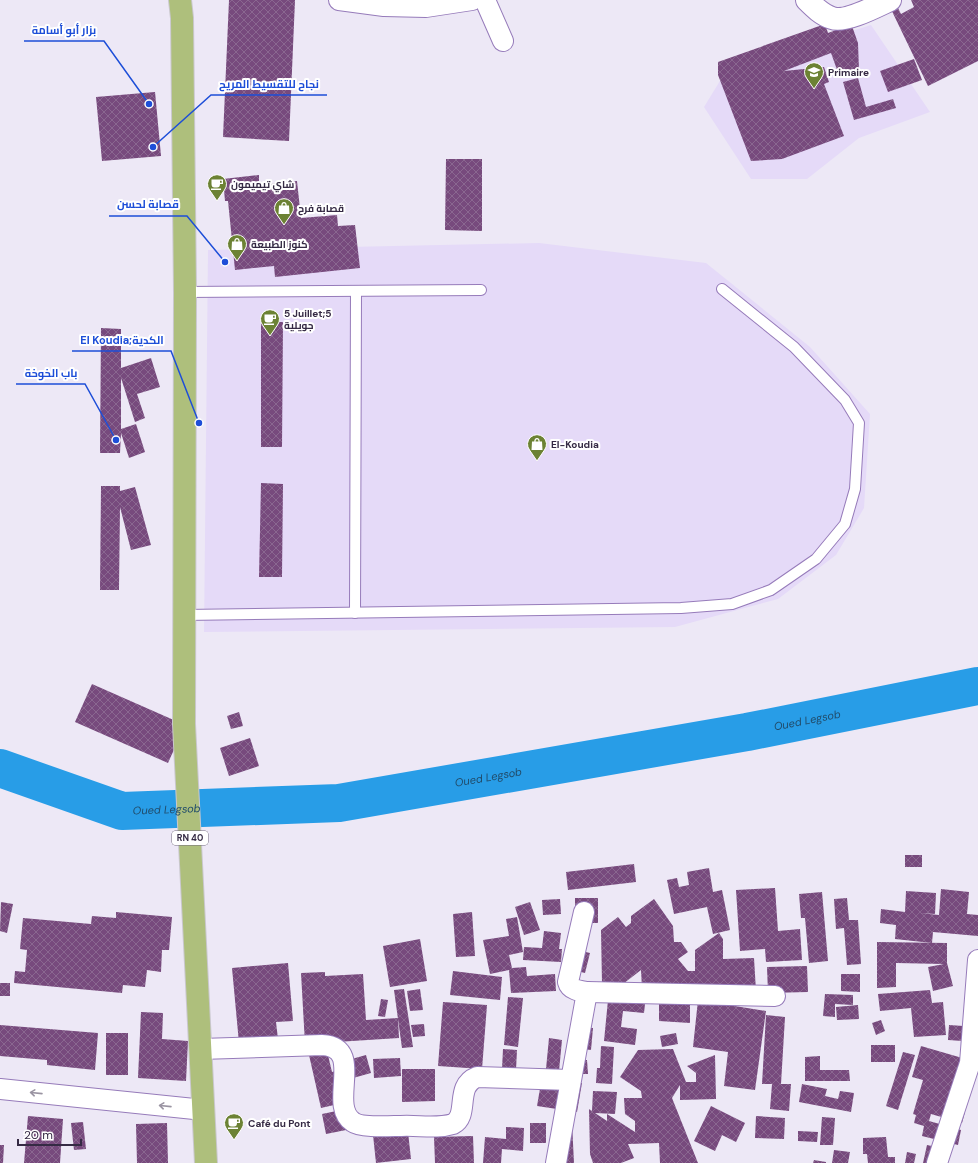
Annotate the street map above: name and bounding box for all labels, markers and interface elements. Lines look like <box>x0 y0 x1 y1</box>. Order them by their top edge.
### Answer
callout: بزار أبو أسامة <box>24 18 104 41</box>
text: بزار أبو أسامة <box>32 23 96 38</box>
school or university icon: Primaire <box>803 61 825 89</box>
place label: Primaire <box>828 66 869 79</box>
callout: نجاح للتقسيط المريح <box>211 72 327 95</box>
text: نجاح للتقسيط المريح <box>219 77 319 92</box>
cafe icon: شاي تيميمون <box>206 173 228 201</box>
place label: شاي تيميمون <box>231 178 294 193</box>
callout: قصابة لحسن <box>109 193 187 216</box>
text: قصابة لحسن <box>117 197 179 211</box>
shop icon: قصابة فرح <box>273 197 295 225</box>
place label: قصابة فرح <box>298 202 344 216</box>
shop icon: كنوز الطبيعة <box>226 233 248 261</box>
place label: كنوز الطبيعة <box>251 238 308 251</box>
place label: 5 Juillet;5 جويلية <box>284 307 332 332</box>
cafe icon: 5 Juillet;5 جويلية <box>259 308 281 336</box>
callout: El Koudia;الكدية <box>72 328 171 351</box>
text: El Koudia;الكدية <box>80 333 164 347</box>
callout: باب الخوخة <box>16 361 85 384</box>
text: باب الخوخة <box>25 366 77 381</box>
shop icon: El-Koudia <box>526 433 548 461</box>
place label: El-Koudia <box>551 438 599 451</box>
water label: Oued Legsob <box>773 706 842 734</box>
water label: Oued Legsob <box>454 764 523 790</box>
water label: Oued Legsob <box>132 801 201 818</box>
road number: RN 40 <box>172 831 208 845</box>
one-way arrow <box>30 1089 43 1096</box>
one-way arrow <box>159 1102 172 1110</box>
cafe icon: Café du Pont <box>223 1112 245 1140</box>
place label: Café du Pont <box>248 1117 311 1130</box>
scale bar <box>18 1121 81 1147</box>
text: 20 m <box>24 1127 53 1143</box>

